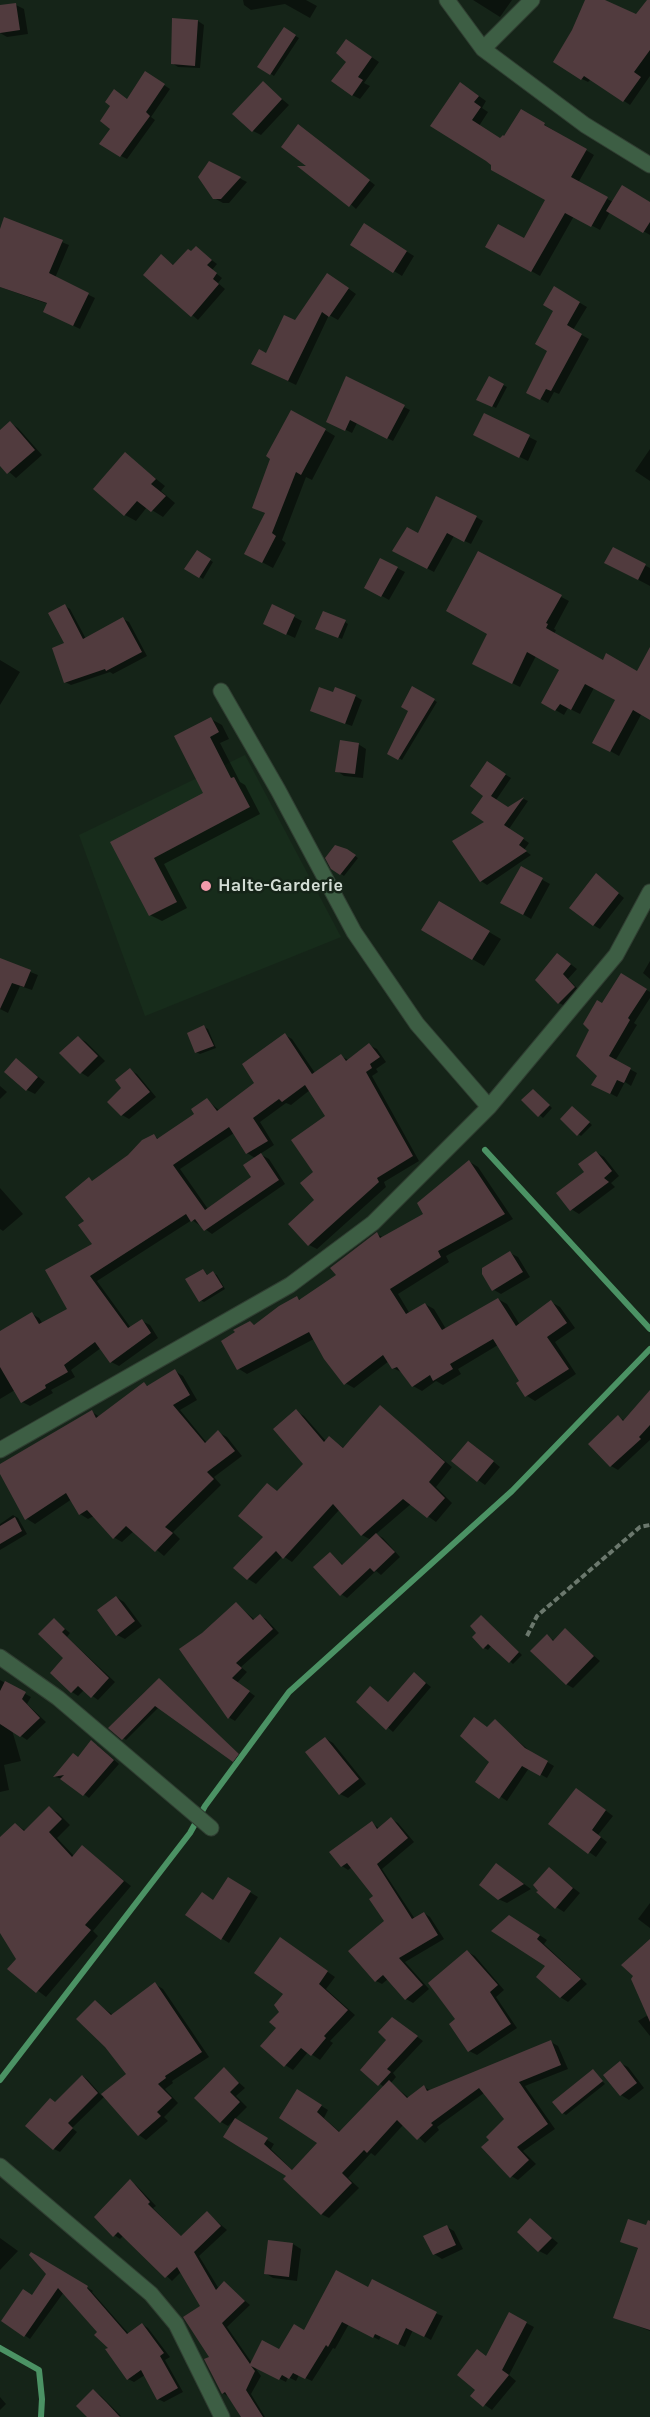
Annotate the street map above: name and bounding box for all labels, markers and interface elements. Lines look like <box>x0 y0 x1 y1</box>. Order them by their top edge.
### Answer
place label: Halte-Garderie <box>218 875 343 897</box>
marker: Halte-Garderie <box>199 879 213 893</box>

